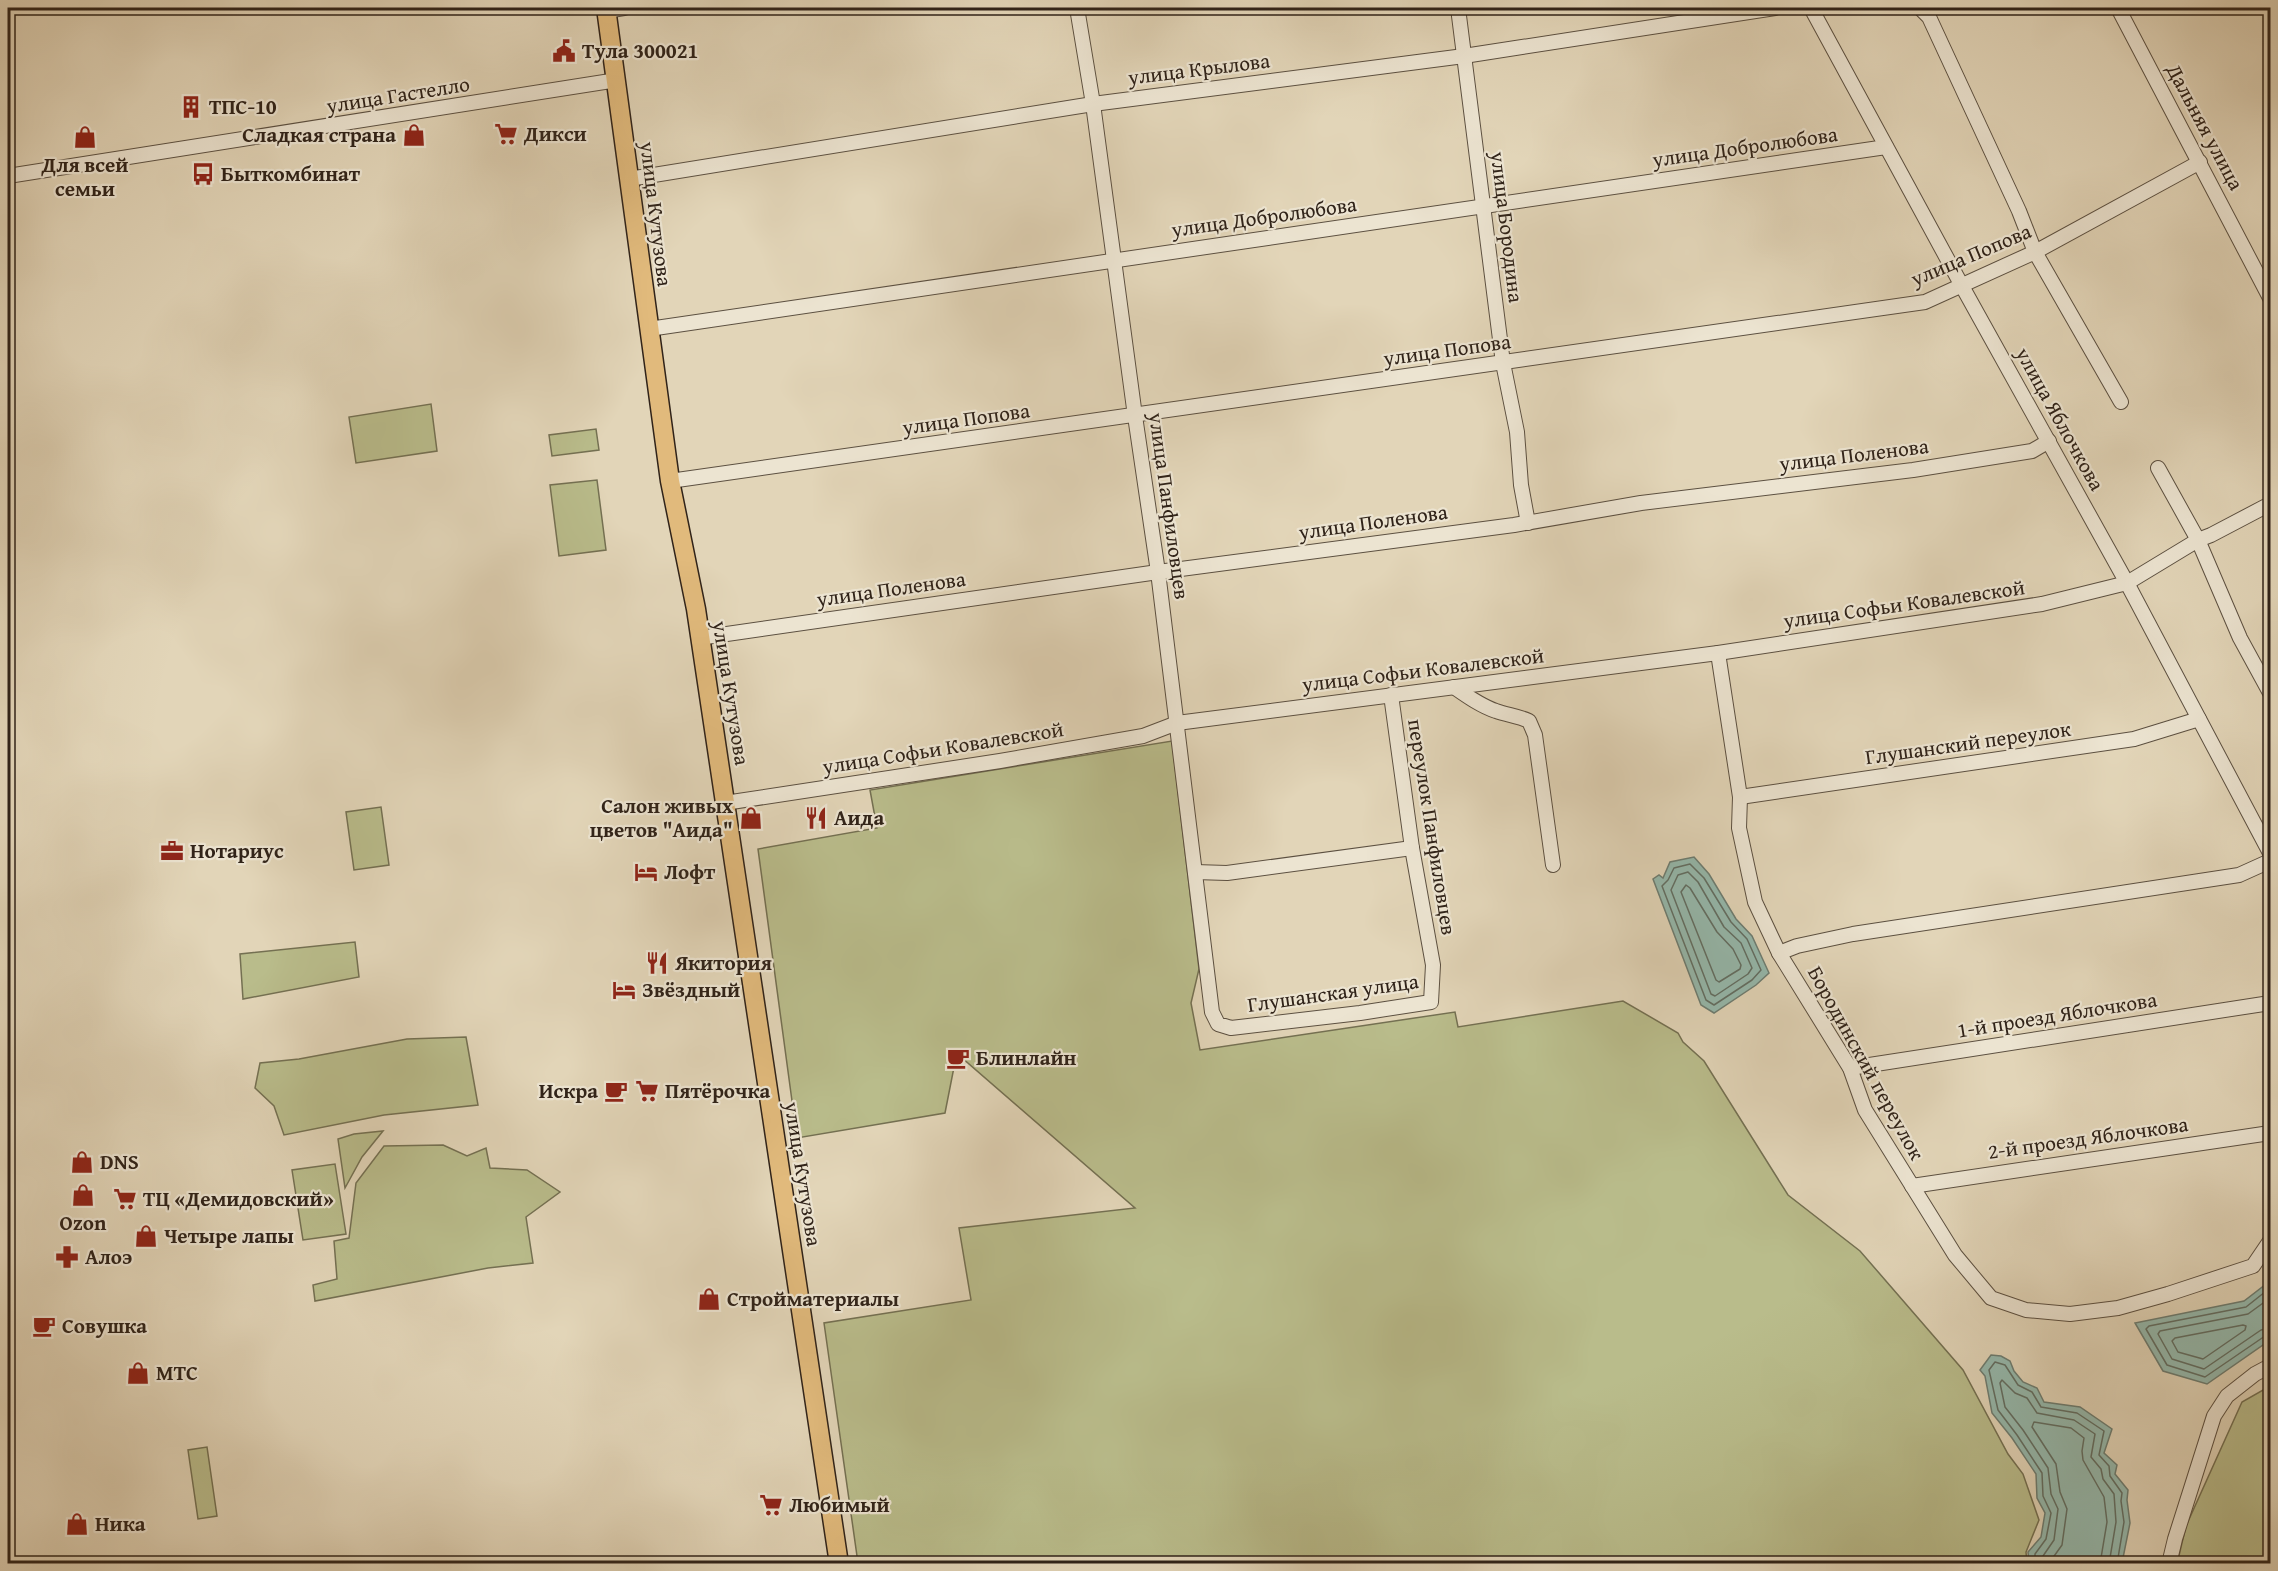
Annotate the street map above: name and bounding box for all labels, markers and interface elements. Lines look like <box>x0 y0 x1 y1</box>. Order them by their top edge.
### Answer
place label: Тула 300021 <box>582 35 698 66</box>
public building icon: Тула 300021 <box>551 38 577 64</box>
street label: улица Крылова <box>1125 44 1272 93</box>
street label: Дальняя улица <box>2159 57 2252 196</box>
street label: улица Гастелло <box>323 68 472 121</box>
place label: ТПС-10 <box>209 91 277 122</box>
building icon: ТПС-10 <box>178 94 204 120</box>
place label: Дикси <box>523 118 587 149</box>
street label: улица Добролюбова <box>1649 118 1840 175</box>
place label: Сладкая страна <box>242 119 396 150</box>
supermarket icon: Дикси <box>493 121 519 147</box>
shop icon: Сладкая страна <box>401 122 427 148</box>
shop icon: Для всей семьи <box>72 124 98 150</box>
street label: улица Кутузова <box>632 139 681 288</box>
place label: Для всей семьи <box>40 149 129 204</box>
street label: улица Бородина <box>1483 149 1532 304</box>
place label: Быткомбинат <box>221 158 361 189</box>
bus stop icon: Быткомбинат <box>190 161 216 187</box>
street label: улица Добролюбова <box>1168 188 1359 245</box>
street label: улица Попова <box>1905 215 2036 294</box>
street label: улица Попова <box>1380 325 1513 374</box>
street label: улица Яблочкова <box>2008 340 2113 496</box>
street label: улица Попова <box>899 394 1032 443</box>
street label: улица Панфиловцев <box>1141 410 1198 601</box>
street label: улица Поленова <box>1777 430 1930 479</box>
street label: улица Поленова <box>1295 496 1449 547</box>
street label: улица Поленова <box>813 563 967 614</box>
street label: улица Софьи Ковалевской <box>1780 571 2027 636</box>
street label: улица Кутузова <box>705 618 758 767</box>
street label: улица Софьи Ковалевской <box>1299 639 1546 700</box>
street label: улица Софьи Ковалевской <box>819 713 1066 782</box>
street label: Глушанский переулок <box>1863 713 2073 772</box>
street label: переулок Панфиловцев <box>1400 717 1465 937</box>
place label: Салон живых цветов "Аида" <box>590 790 733 845</box>
place label: Аида <box>834 802 884 833</box>
shop icon: Салон живых цветов "Аида" <box>738 805 764 831</box>
restaurant icon: Аида <box>803 805 829 831</box>
place label: Нотариус <box>190 835 284 866</box>
office icon: Нотариус <box>159 838 185 864</box>
place label: Лофт <box>664 856 716 887</box>
hotel icon: Лофт <box>633 859 659 885</box>
place label: Якитория <box>674 947 772 978</box>
restaurant icon: Якитория <box>644 950 670 976</box>
street label: Бородинский переулок <box>1800 960 1933 1165</box>
street label: Глушанская улица <box>1245 965 1421 1020</box>
place label: Звёздный <box>642 974 740 1005</box>
hotel icon: Звёздный <box>611 977 637 1003</box>
street label: 1-й проезд Яблочкова <box>1955 983 2159 1046</box>
place label: Блинлайн <box>976 1042 1077 1073</box>
cafe icon: Блинлайн <box>945 1045 971 1071</box>
place label: Искра <box>539 1075 598 1106</box>
place label: Пятёрочка <box>665 1075 771 1106</box>
cafe icon: Искра <box>603 1078 629 1104</box>
supermarket icon: Пятёрочка <box>634 1078 660 1104</box>
street label: улица Кутузова <box>777 1099 830 1248</box>
street label: 2-й проезд Яблочкова <box>1986 1108 2190 1167</box>
place label: DNS <box>100 1146 139 1177</box>
shop icon: DNS <box>69 1149 95 1175</box>
shop icon: Ozon <box>70 1182 96 1208</box>
place label: ТЦ «Демидовский» <box>143 1183 334 1214</box>
supermarket icon: ТЦ «Демидовский» <box>112 1186 138 1212</box>
place label: Ozon <box>60 1207 107 1238</box>
place label: Четыре лапы <box>164 1220 294 1251</box>
shop icon: Четыре лапы <box>133 1223 159 1249</box>
place label: Алоэ <box>85 1241 132 1272</box>
pharmacy icon: Алоэ <box>54 1244 80 1270</box>
place label: Стройматериалы <box>727 1283 899 1314</box>
shop icon: Стройматериалы <box>696 1286 722 1312</box>
place label: Совушка <box>62 1310 147 1341</box>
cafe icon: Совушка <box>31 1313 57 1339</box>
place label: МТС <box>156 1357 198 1388</box>
shop icon: МТС <box>125 1360 151 1386</box>
place label: Любимый <box>789 1489 890 1520</box>
supermarket icon: Любимый <box>758 1492 784 1518</box>
place label: Ника <box>95 1508 146 1539</box>
shop icon: Ника <box>64 1511 90 1537</box>

